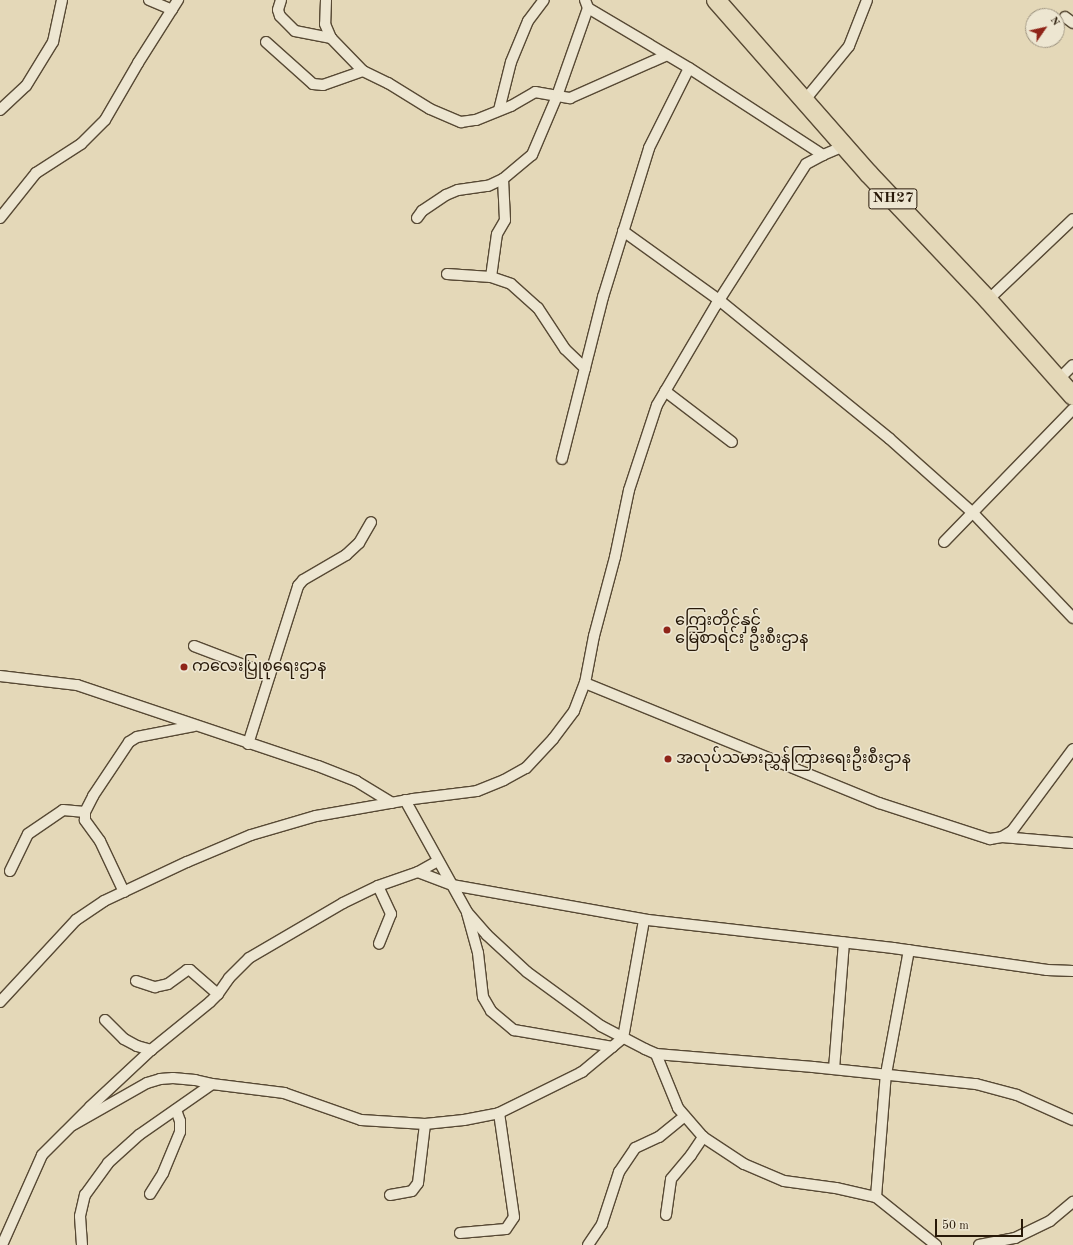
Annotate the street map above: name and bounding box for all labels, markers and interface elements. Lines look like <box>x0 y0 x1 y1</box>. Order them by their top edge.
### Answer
north arrow <box>1025 8 1065 48</box>
text: N <box>1048 15 1061 28</box>
road number: NH27 <box>868 186 918 212</box>
place label: ကြေးတိုင်နှင့် မြေစာရင်း ဦးစီးဌာန <box>675 611 808 649</box>
marker: ကြေးတိုင်နှင့် မြေစာရင်း ဦးစီးဌာန <box>662 625 672 635</box>
place label: ကလေးပြုစုရေးဌာန <box>192 657 326 677</box>
marker: ကလေးပြုစုရေးဌာန <box>179 662 189 672</box>
place label: အလုပ်သမားညွှန်ကြားရေးဦးစီးဌာန <box>676 749 911 769</box>
marker: အလုပ်သမားညွှန်ကြားရေးဦးစီးဌာန <box>663 754 673 764</box>
scale bar <box>937 1211 1025 1237</box>
text: 50 m <box>942 1220 969 1232</box>

